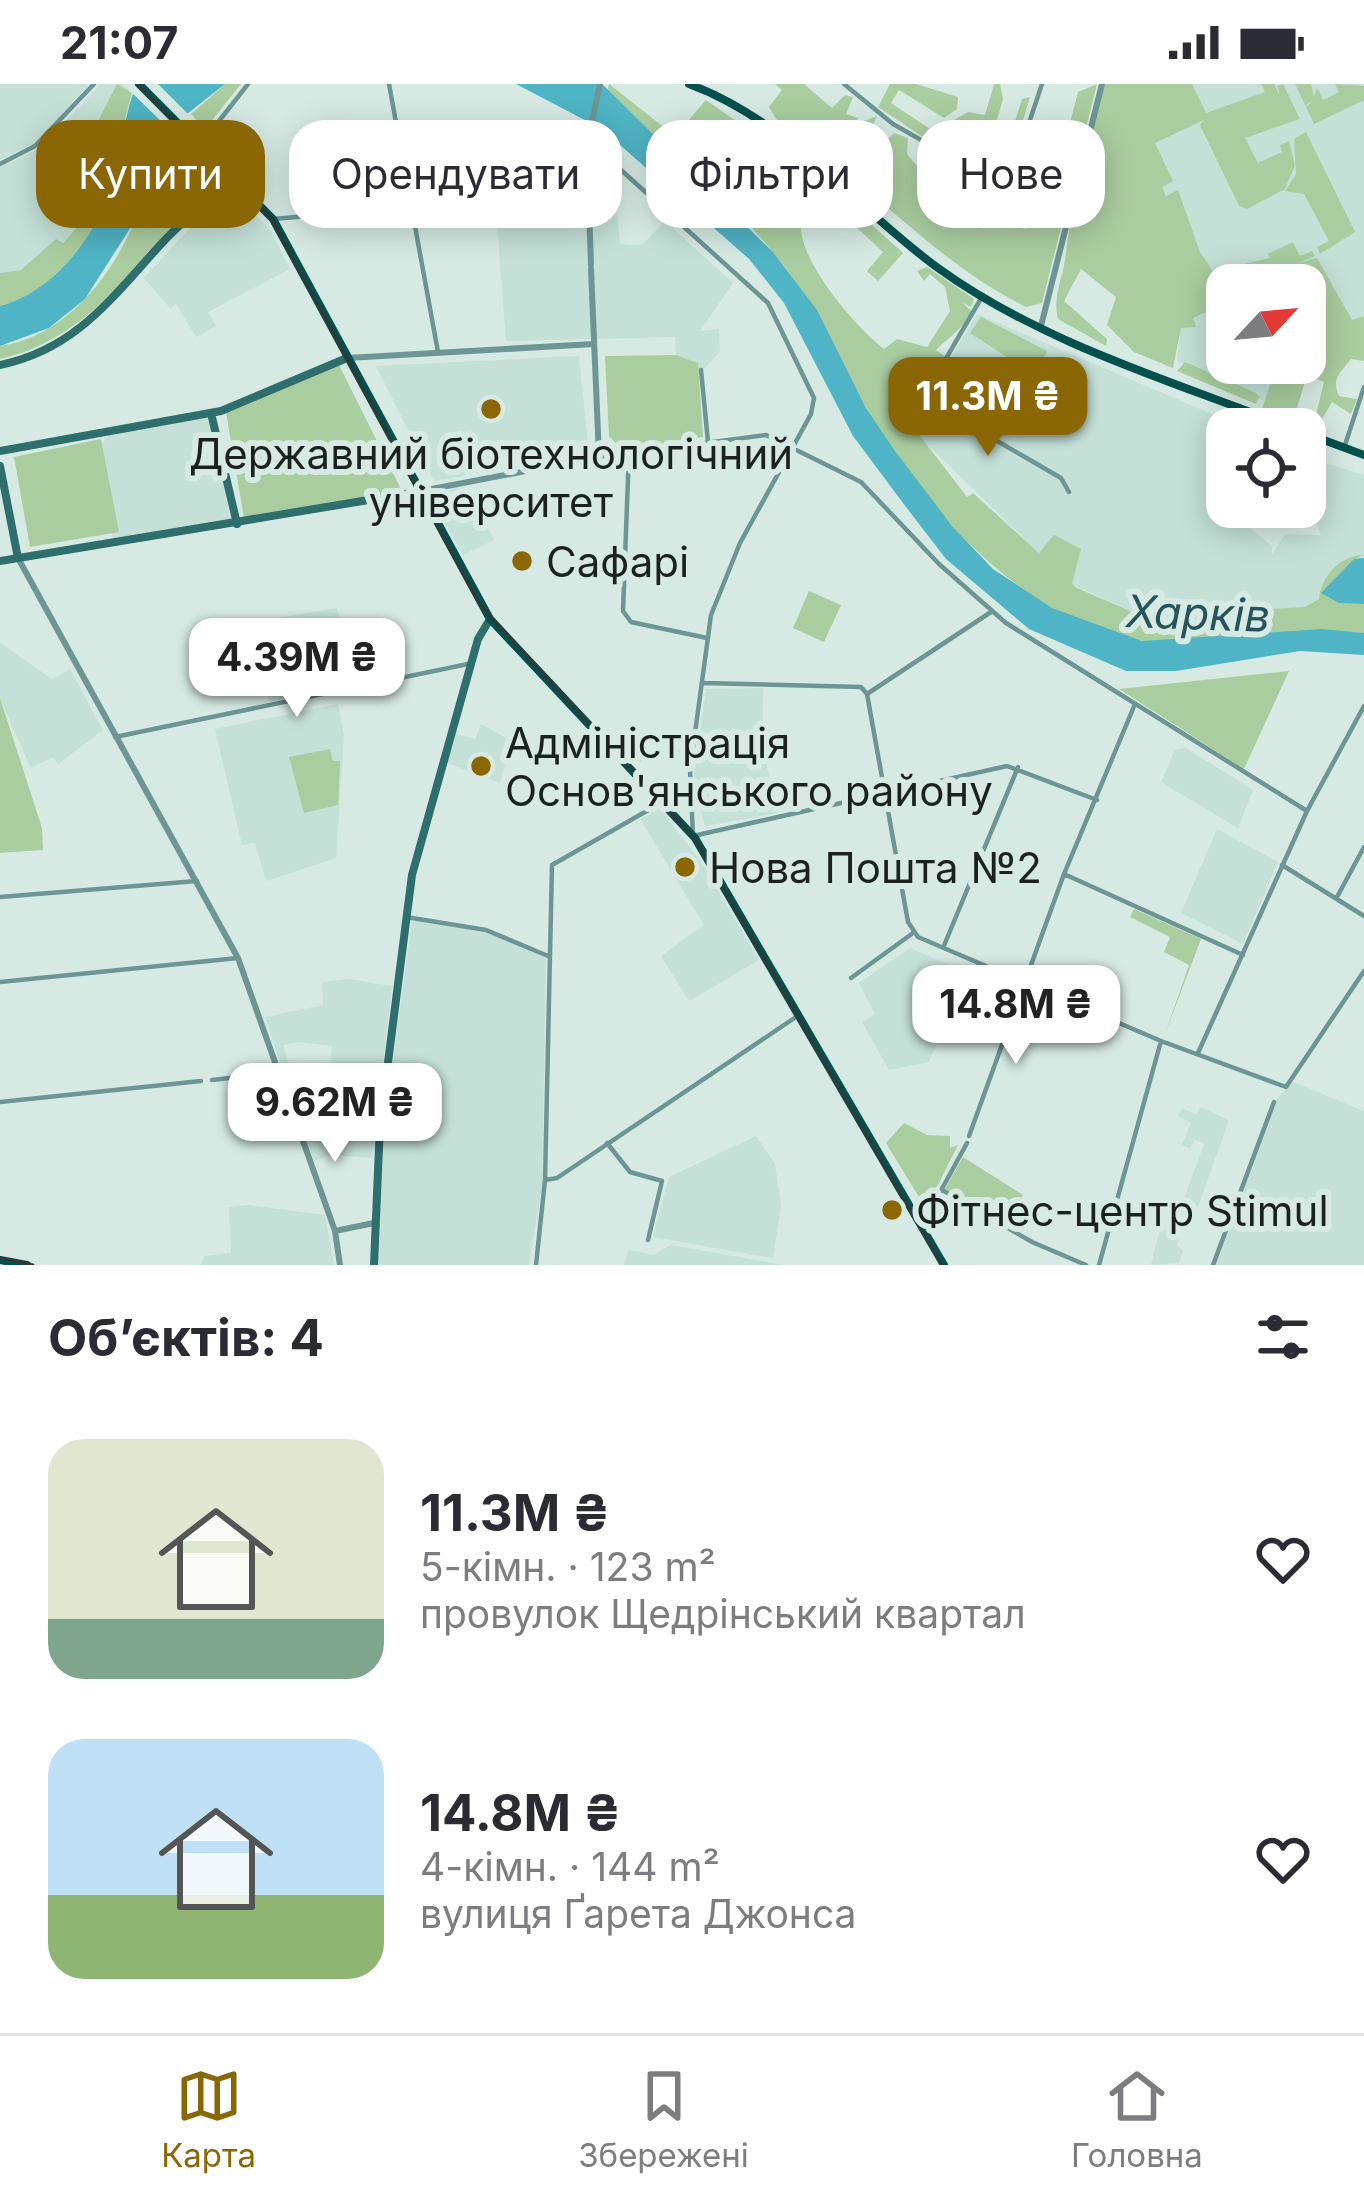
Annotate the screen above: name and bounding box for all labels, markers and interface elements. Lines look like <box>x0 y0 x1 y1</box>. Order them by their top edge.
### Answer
text: 21:07 <box>60 15 178 70</box>
chip: Купити <box>36 120 265 228</box>
chip: Орендувати <box>289 120 622 228</box>
chip: Фільтри <box>646 120 893 228</box>
chip: Нове <box>917 120 1105 228</box>
north arrow <box>1206 264 1326 384</box>
map controls <box>1206 264 1326 528</box>
pin: 11.3M ₴ <box>877 357 1099 459</box>
text: 11.3M ₴ <box>915 372 1061 419</box>
marker: Державний біотехнологічний університет <box>478 396 504 422</box>
button: locate <box>1206 408 1326 528</box>
place label: Державний біотехнологічний університет <box>189 428 793 527</box>
place label: Сафарі <box>546 536 689 587</box>
marker: Сафарі <box>509 548 535 574</box>
water label: Харків <box>1124 583 1271 643</box>
pin: 4.39M ₴ <box>186 618 408 720</box>
text: 4.39M ₴ <box>216 633 378 680</box>
place label: Адміністрація Основ'янського району <box>505 717 993 816</box>
marker: Адміністрація Основ'янського району <box>468 753 494 779</box>
place label: Нова Пошта №2 <box>709 842 1042 893</box>
marker: Нова Пошта №2 <box>672 854 698 880</box>
pin: 14.8M ₴ <box>905 965 1127 1067</box>
text: 14.8M ₴ <box>939 980 1093 1027</box>
pin: 9.62M ₴ <box>224 1063 446 1165</box>
text: 9.62M ₴ <box>255 1078 415 1125</box>
place label: Фітнес-центр Stimul <box>916 1185 1329 1236</box>
marker: Фітнес-центр Stimul <box>879 1197 905 1223</box>
icon: filters <box>1250 1304 1316 1370</box>
text: Об’єктів: 4 <box>48 1307 324 1368</box>
text: 11.3M ₴ <box>420 1482 610 1543</box>
icon: home <box>144 1487 288 1631</box>
icon: heart <box>1250 1526 1316 1592</box>
text: 5-кімн. · 123 m² <box>420 1543 716 1590</box>
text: провулок Щедрінський квартал <box>420 1590 1026 1637</box>
text: 14.8M ₴ <box>420 1782 621 1843</box>
icon: home <box>144 1787 288 1931</box>
icon: heart <box>1250 1826 1316 1892</box>
text: 4-кімн. · 144 m² <box>420 1843 720 1890</box>
text: вулиця Ґарета Джонса <box>420 1890 856 1937</box>
tab: Карта <box>161 2063 256 2175</box>
tab: Збережені <box>578 2063 749 2175</box>
tab: Головна <box>1071 2063 1203 2175</box>

